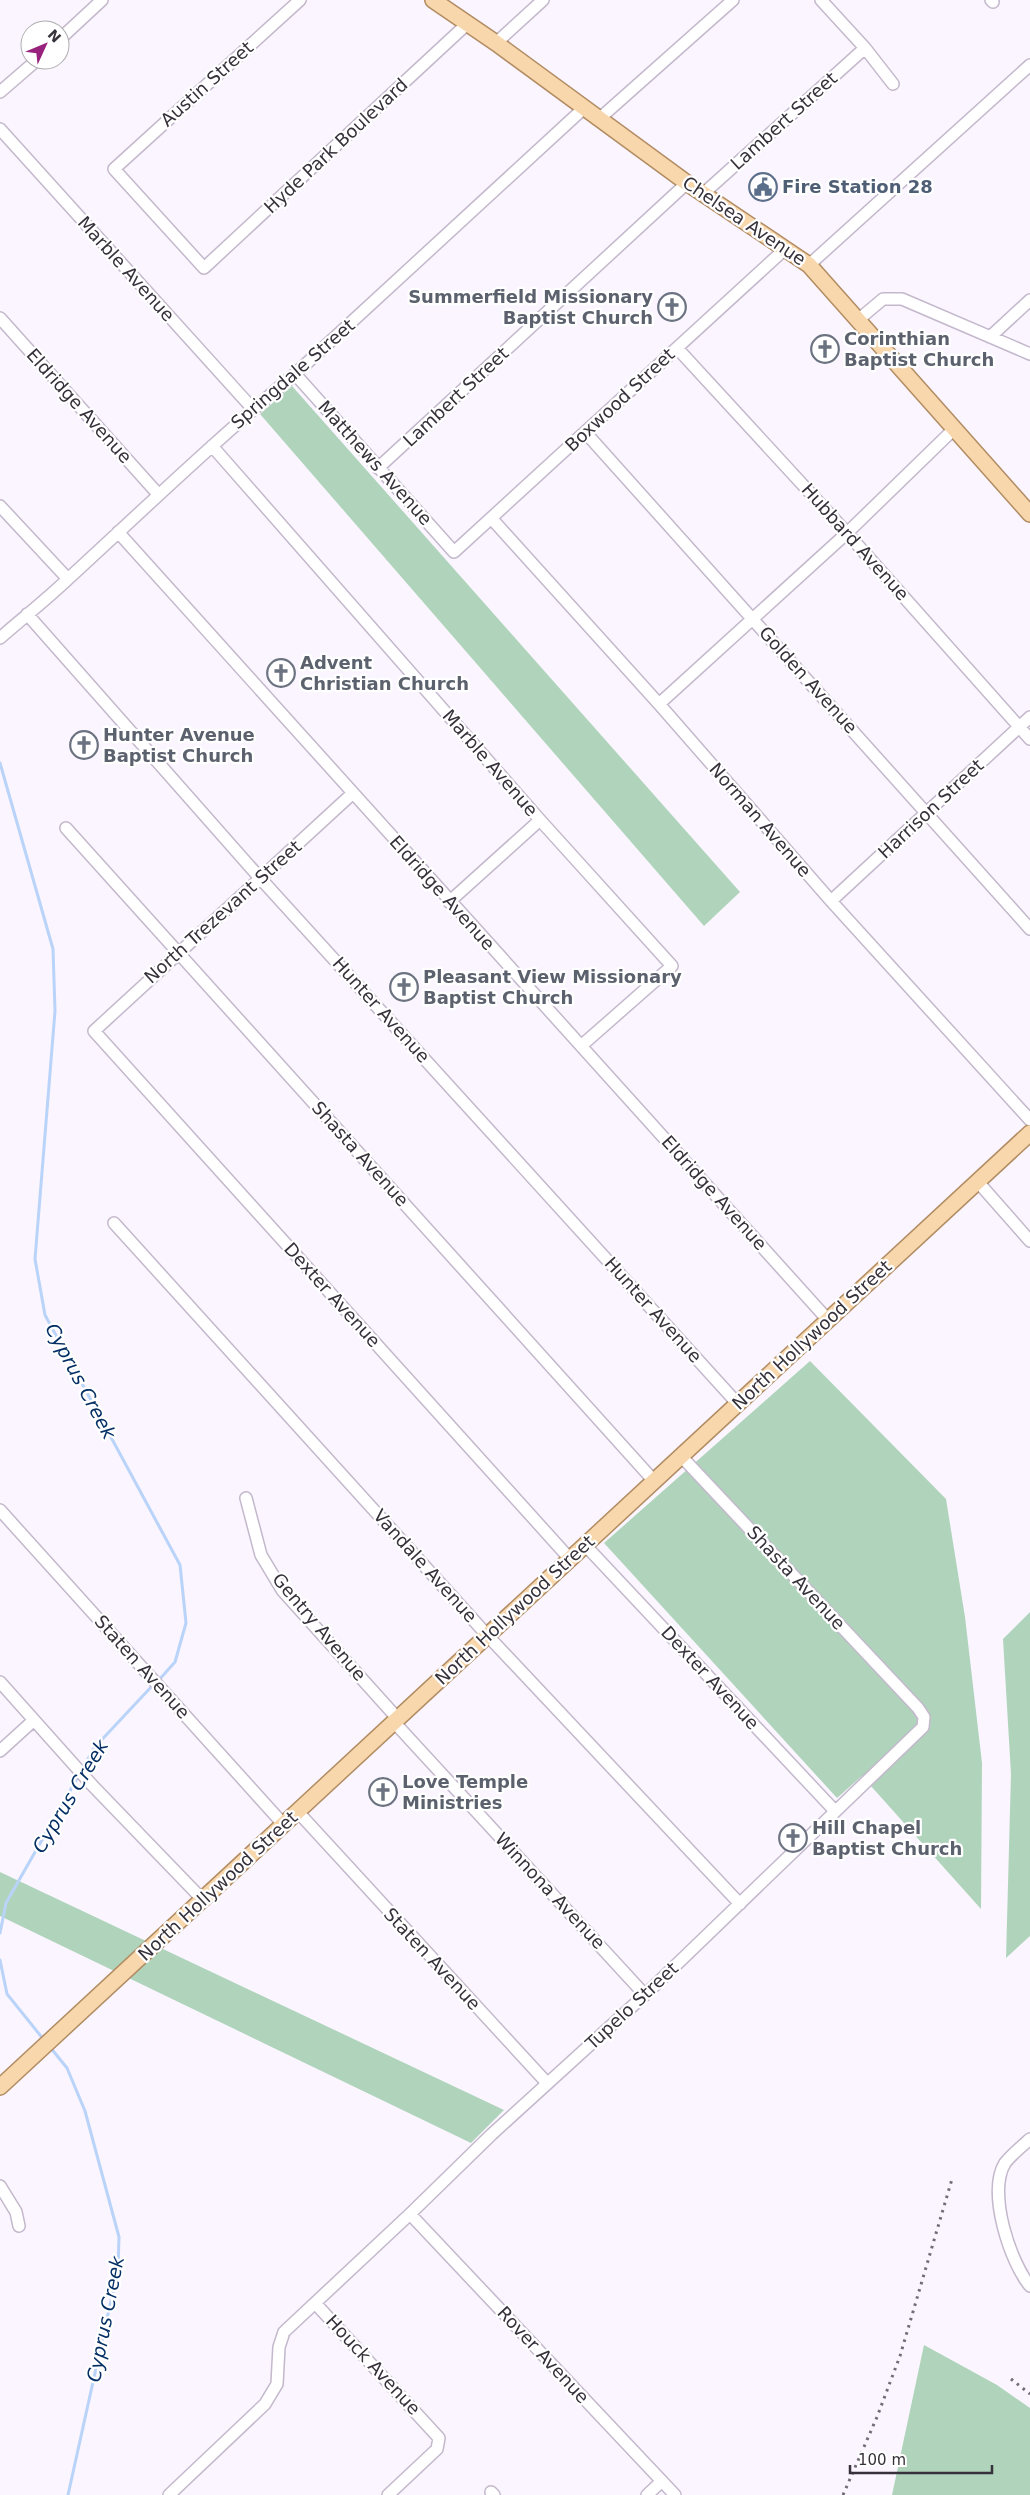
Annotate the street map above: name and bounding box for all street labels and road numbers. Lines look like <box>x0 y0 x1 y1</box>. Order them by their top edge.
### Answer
street label: Austin Street <box>156 37 257 131</box>
street label: Lambert Street <box>726 67 841 174</box>
street label: Hyde Park Boulevard <box>260 74 412 217</box>
street label: Chelsea Avenue <box>679 172 810 270</box>
street label: Marble Avenue <box>74 212 179 326</box>
street label: Springdale Street <box>227 314 359 433</box>
street label: Lambert Street <box>399 343 513 451</box>
street label: Eldridge Avenue <box>22 344 136 467</box>
street label: Boxwood Street <box>561 344 679 456</box>
street label: Matthews Avenue <box>314 396 437 529</box>
street label: Hubbard Avenue <box>797 479 913 604</box>
street label: Golden Avenue <box>755 622 862 737</box>
street label: Marble Avenue <box>438 705 542 820</box>
street label: Harrison Street <box>874 754 988 863</box>
street label: Norman Avenue <box>705 758 816 881</box>
street label: Eldridge Avenue <box>385 831 499 954</box>
street label: North Trezevant Street <box>140 836 305 988</box>
street label: Hunter Avenue <box>329 953 434 1067</box>
street label: Shasta Avenue <box>308 1097 413 1210</box>
street label: Eldridge Avenue <box>657 1131 771 1254</box>
street label: Dexter Avenue <box>280 1238 385 1351</box>
street label: Hunter Avenue <box>601 1253 706 1367</box>
street label: North Hollywood Street <box>728 1255 896 1414</box>
street label: Vandale Avenue <box>369 1505 482 1626</box>
street label: Shasta Avenue <box>743 1522 850 1634</box>
street label: North Hollywood Street <box>431 1530 599 1689</box>
street label: Gentry Avenue <box>268 1569 371 1685</box>
street label: Staten Avenue <box>91 1611 194 1723</box>
street label: Dexter Avenue <box>657 1622 764 1734</box>
street label: North Hollywood Street <box>134 1806 302 1965</box>
street label: Winnona Avenue <box>491 1828 610 1953</box>
street label: Staten Avenue <box>380 1903 485 2014</box>
street label: Tupelo Street <box>580 1958 682 2054</box>
street label: Rover Avenue <box>493 2302 593 2407</box>
street label: Houck Avenue <box>322 2310 425 2419</box>

